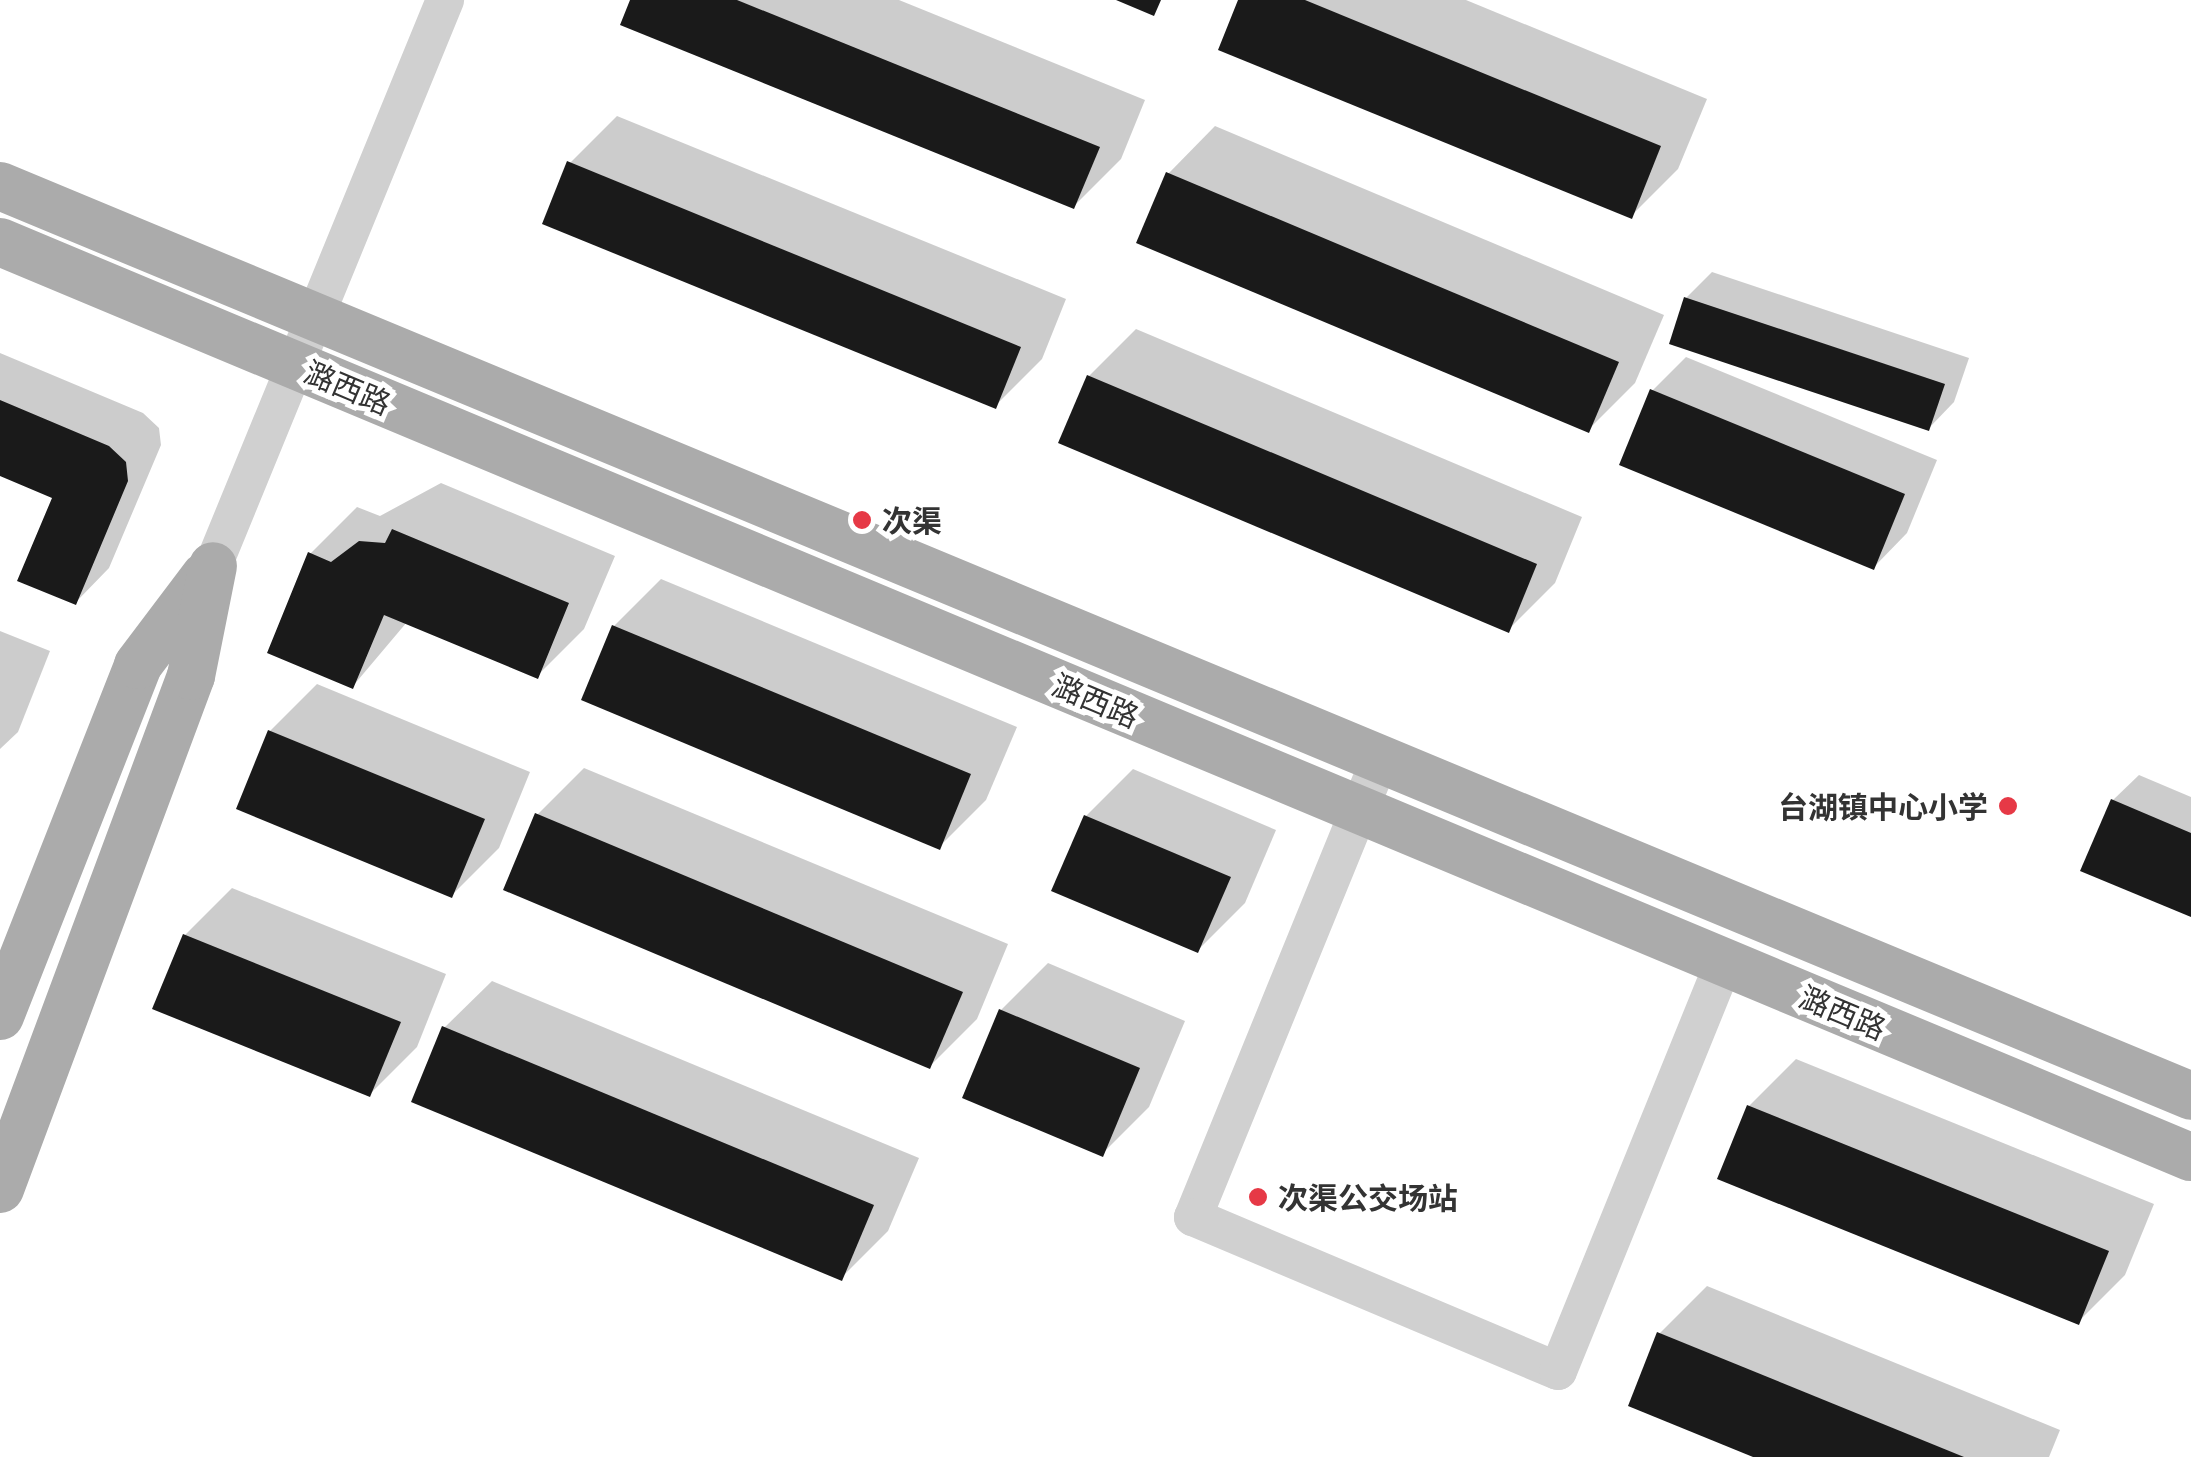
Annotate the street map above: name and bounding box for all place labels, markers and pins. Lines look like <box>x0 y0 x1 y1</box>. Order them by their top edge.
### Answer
place label: 次渠 <box>882 502 942 538</box>
marker: 次渠 <box>851 509 873 531</box>
place label: 台湖镇中心小学 <box>1778 788 1988 824</box>
marker: 台湖镇中心小学 <box>1997 795 2019 817</box>
place label: 次渠公交场站 <box>1278 1179 1458 1215</box>
marker: 次渠公交场站 <box>1247 1186 1269 1208</box>

